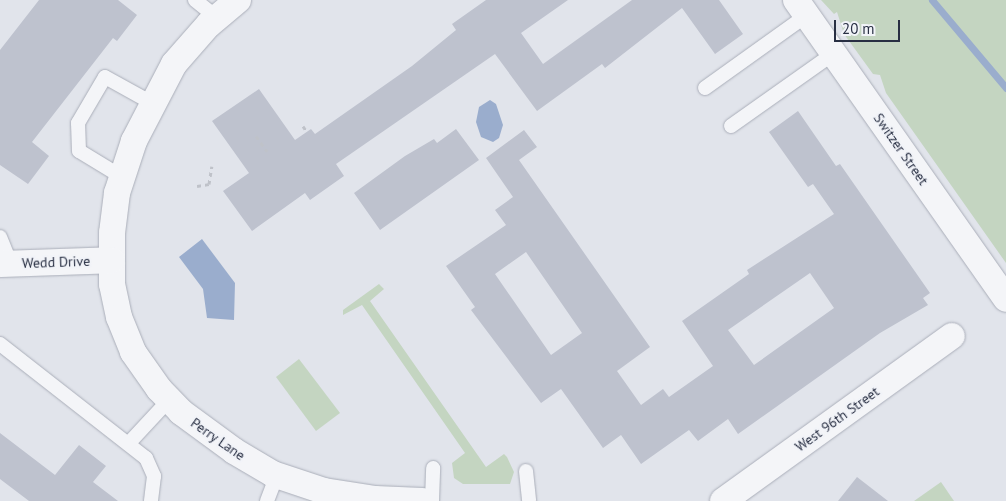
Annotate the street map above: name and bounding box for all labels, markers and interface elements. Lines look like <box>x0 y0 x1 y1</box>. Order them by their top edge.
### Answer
scale bar <box>836 10 902 42</box>
text: 20 m <box>842 19 875 38</box>
street label: Switzer Street <box>870 110 932 188</box>
street label: Wedd Drive <box>22 252 90 272</box>
street label: West 96th Street <box>792 383 882 455</box>
street label: Perry Lane <box>187 414 249 464</box>

